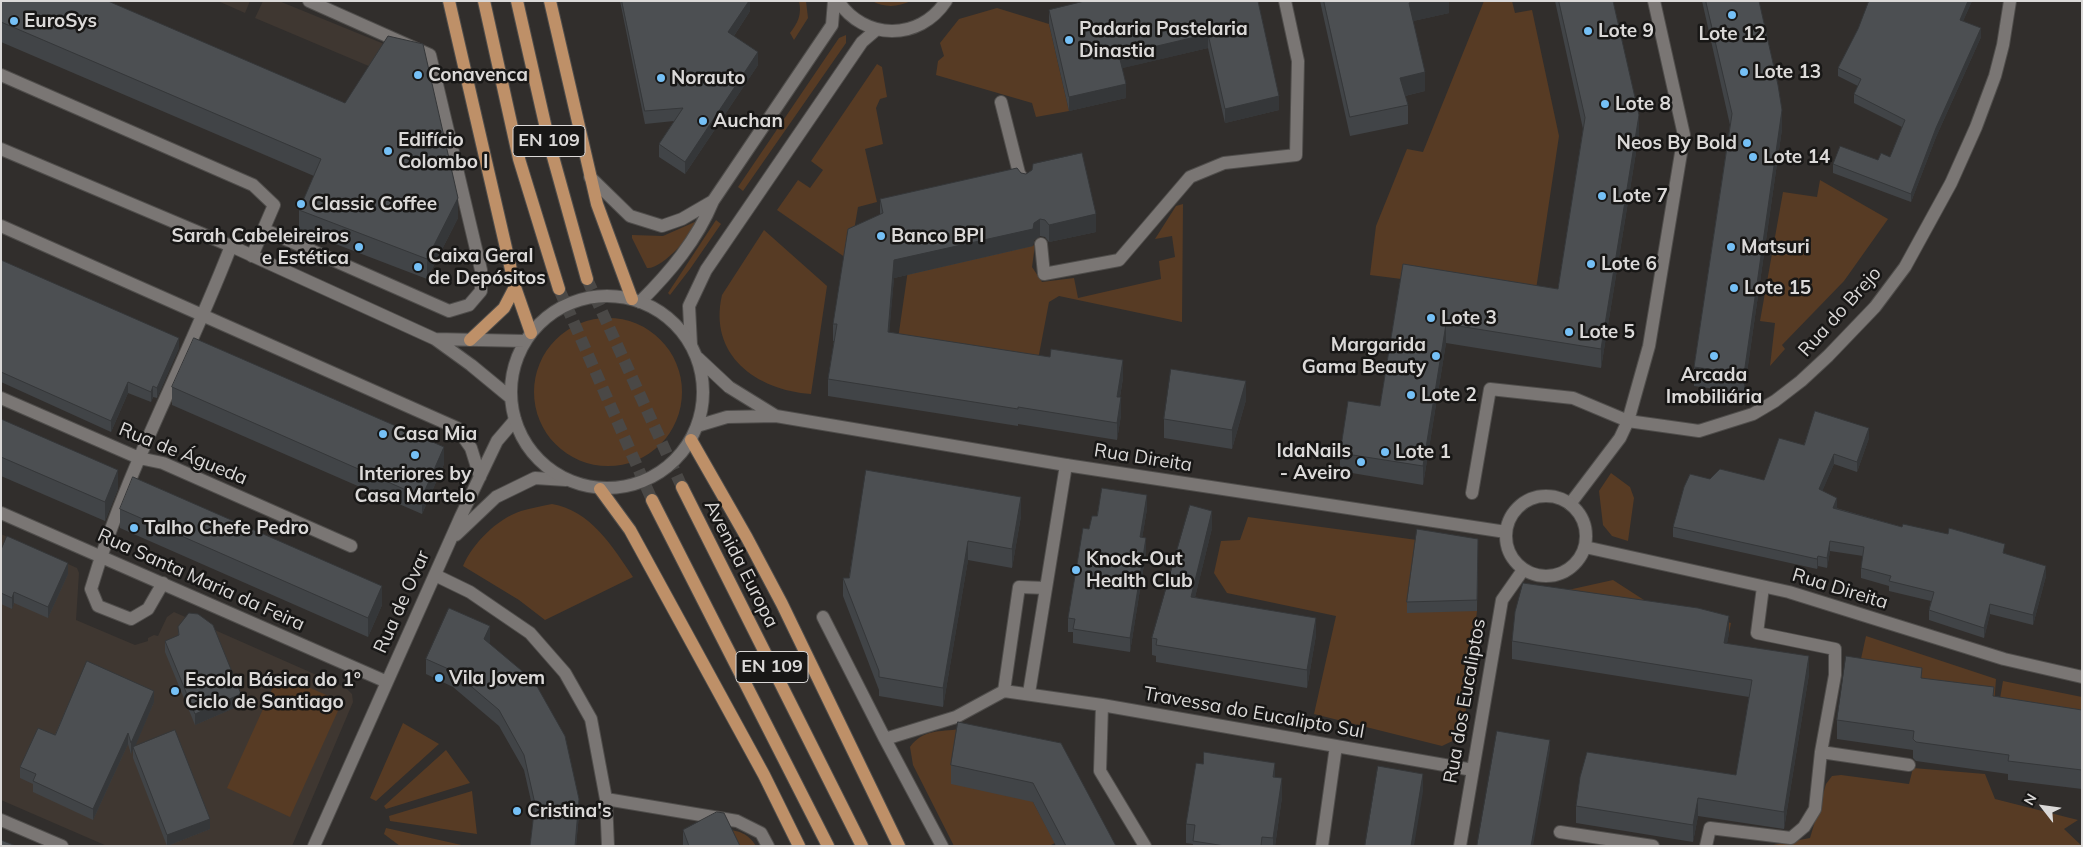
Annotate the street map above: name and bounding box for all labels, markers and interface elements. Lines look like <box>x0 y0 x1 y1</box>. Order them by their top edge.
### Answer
marker: Lote 12 <box>1726 9 1738 21</box>
place label: EuroSys <box>24 10 97 32</box>
marker: EuroSys <box>8 15 20 27</box>
place label: Padaria Pastelaria Dinastia <box>1079 18 1248 62</box>
place label: Lote 9 <box>1598 20 1654 42</box>
place label: Lote 12 <box>1698 23 1766 45</box>
marker: Lote 9 <box>1582 25 1594 37</box>
marker: Padaria Pastelaria Dinastia <box>1063 34 1075 46</box>
place label: Lote 13 <box>1754 61 1821 83</box>
place label: Conavenca <box>428 64 528 86</box>
marker: Lote 13 <box>1738 66 1750 78</box>
place label: Norauto <box>671 67 745 89</box>
marker: Conavenca <box>412 69 424 81</box>
marker: Norauto <box>655 72 667 84</box>
place label: Lote 8 <box>1615 93 1671 115</box>
marker: Lote 8 <box>1599 98 1611 110</box>
place label: Auchan <box>713 110 783 132</box>
marker: Auchan <box>697 115 709 127</box>
road number: EN 109 <box>513 125 585 156</box>
place label: Edifício Colombo I <box>398 129 489 173</box>
place label: Neos By Bold <box>1617 132 1737 154</box>
marker: Neos By Bold <box>1741 137 1753 149</box>
marker: Edifício Colombo I <box>382 145 394 157</box>
place label: Lote 14 <box>1763 146 1830 168</box>
marker: Lote 14 <box>1747 151 1759 163</box>
place label: Lote 7 <box>1612 185 1668 207</box>
marker: Lote 7 <box>1596 190 1608 202</box>
place label: Classic Coffee <box>311 193 437 215</box>
marker: Classic Coffee <box>295 198 307 210</box>
place label: Sarah Cabeleireiros e Estética <box>171 225 349 269</box>
place label: Banco BPI <box>891 225 984 247</box>
marker: Banco BPI <box>875 230 887 242</box>
place label: Matsuri <box>1741 236 1810 258</box>
marker: Sarah Cabeleireiros e Estética <box>353 241 365 253</box>
marker: Matsuri <box>1725 241 1737 253</box>
place label: Caixa Geral de Depósitos <box>428 245 546 289</box>
place label: Lote 6 <box>1601 253 1657 275</box>
marker: Lote 6 <box>1585 258 1597 270</box>
marker: Caixa Geral de Depósitos <box>412 261 424 273</box>
street label: Rua do Brejo <box>1794 262 1886 362</box>
place label: Lote 15 <box>1744 277 1811 299</box>
marker: Lote 15 <box>1728 282 1740 294</box>
place label: Lote 3 <box>1441 307 1497 329</box>
marker: Lote 3 <box>1425 312 1437 324</box>
place label: Lote 5 <box>1579 321 1635 343</box>
marker: Lote 5 <box>1563 326 1575 338</box>
place label: Margarida Gama Beauty <box>1302 334 1426 378</box>
marker: Margarida Gama Beauty <box>1430 350 1442 362</box>
marker: Arcada Imobiliária <box>1708 350 1720 362</box>
place label: Arcada Imobiliária <box>1666 364 1762 408</box>
place label: Lote 2 <box>1421 384 1477 406</box>
marker: Lote 2 <box>1405 389 1417 401</box>
street label: Rua de Águeda <box>115 418 251 490</box>
place label: Casa Mia <box>393 423 477 445</box>
marker: Casa Mia <box>377 428 389 440</box>
street label: Rua Direita <box>1092 439 1194 477</box>
place label: IdaNails - Aveiro <box>1276 440 1351 484</box>
place label: Lote 1 <box>1395 441 1451 463</box>
marker: Lote 1 <box>1379 446 1391 458</box>
marker: Interiores by Casa Martelo <box>409 449 421 461</box>
marker: IdaNails - Aveiro <box>1355 456 1367 468</box>
place label: Interiores by Casa Martelo <box>355 463 475 507</box>
street label: Avenida Europa <box>699 497 783 631</box>
place label: Talho Chefe Pedro <box>144 517 309 539</box>
marker: Talho Chefe Pedro <box>128 522 140 534</box>
street label: Rua Santa Maria da Feira <box>94 524 308 636</box>
street label: Rua de Ovar <box>369 547 435 657</box>
place label: Knock-Out Health Club <box>1086 548 1193 592</box>
marker: Knock-Out Health Club <box>1070 564 1082 576</box>
street label: Rua Direita <box>1789 564 1891 614</box>
street label: Rua dos Eucaliptos <box>1439 617 1491 785</box>
road number: EN 109 <box>736 652 808 682</box>
place label: Vila Jovem <box>449 667 545 689</box>
place label: Escola Básica do 1° Ciclo de Santiago <box>185 669 361 713</box>
marker: Vila Jovem <box>433 672 445 684</box>
street label: Travessa do Eucalipto Sul <box>1142 682 1366 744</box>
marker: Escola Básica do 1° Ciclo de Santiago <box>169 685 181 697</box>
north arrow <box>2018 782 2068 832</box>
text: N <box>2020 790 2040 809</box>
place label: Cristina's <box>527 800 611 822</box>
marker: Cristina's <box>511 805 523 817</box>

